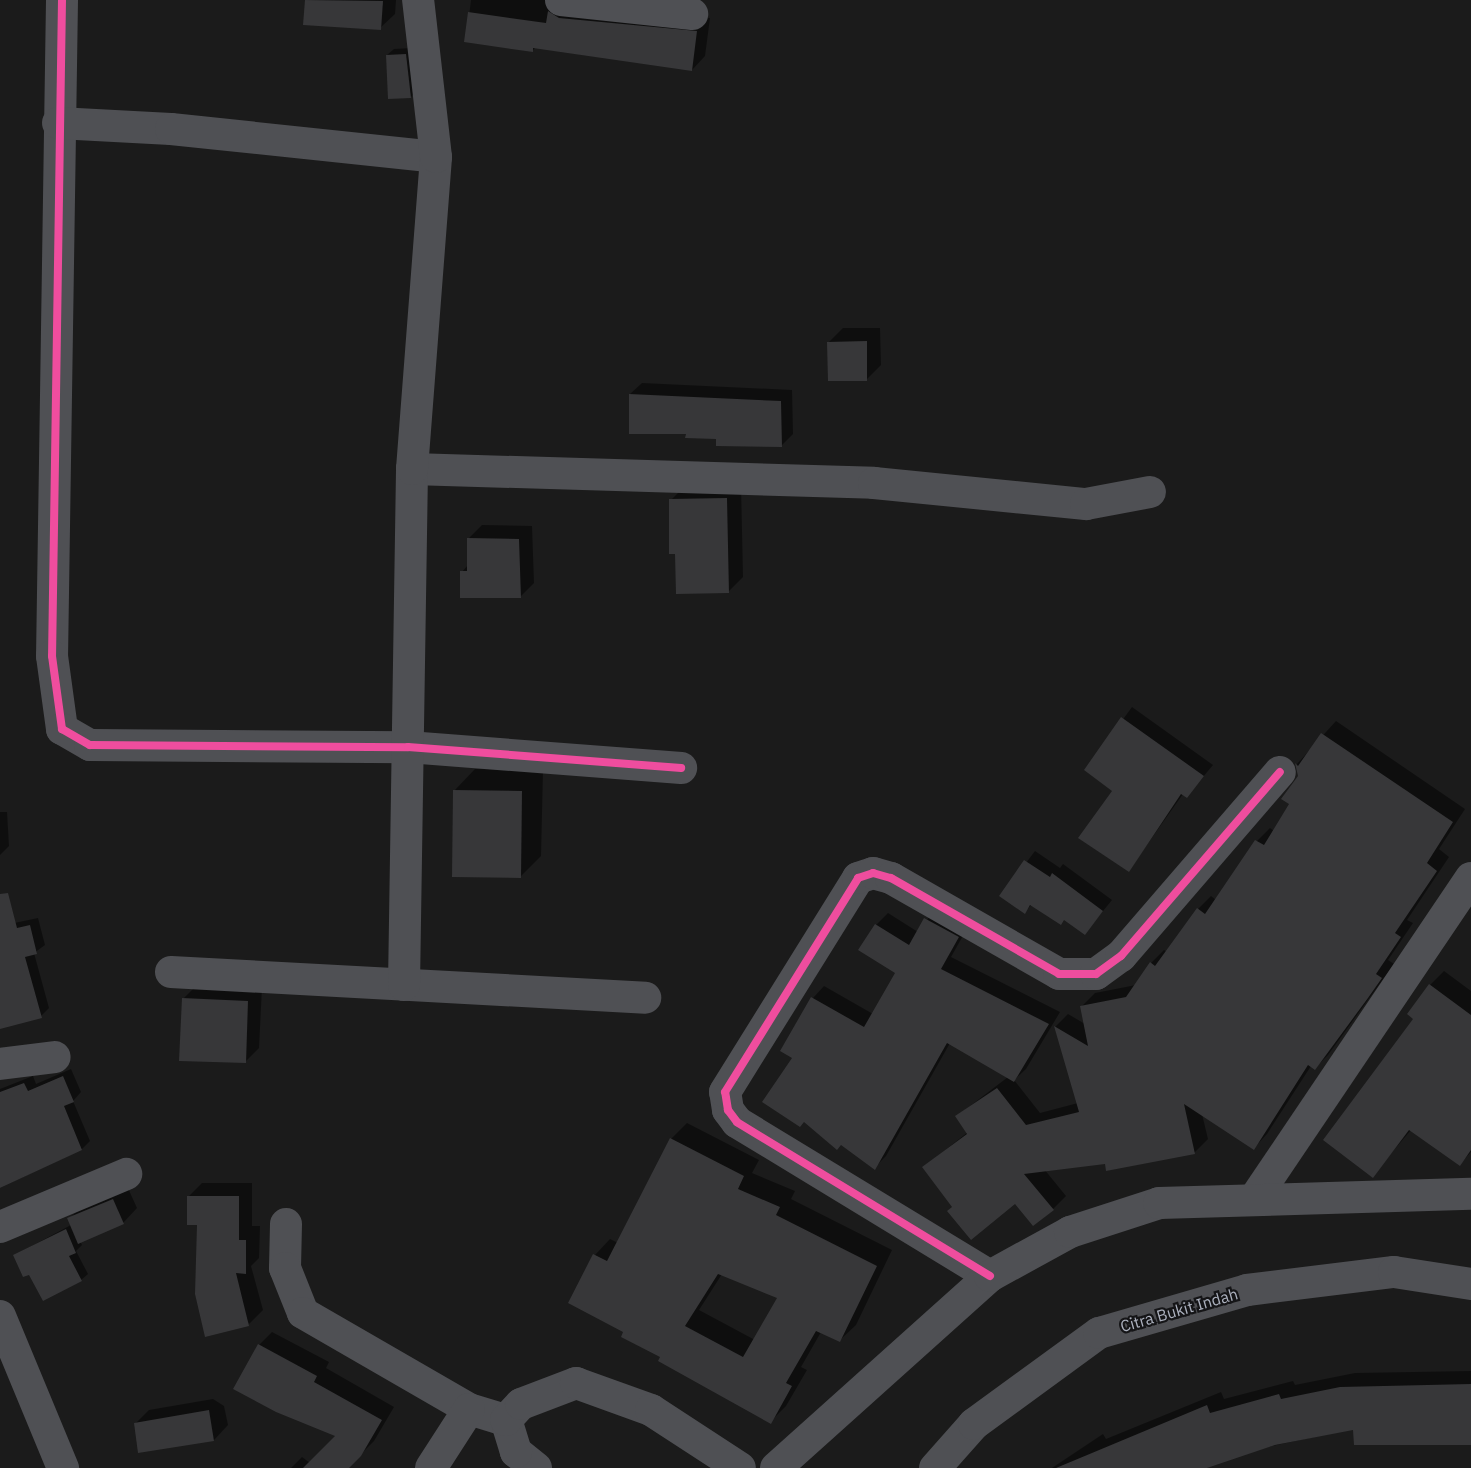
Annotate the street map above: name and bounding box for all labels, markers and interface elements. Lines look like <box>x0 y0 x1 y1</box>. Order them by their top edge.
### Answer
street label: Citra Bukit Indah <box>1118 1284 1240 1336</box>

